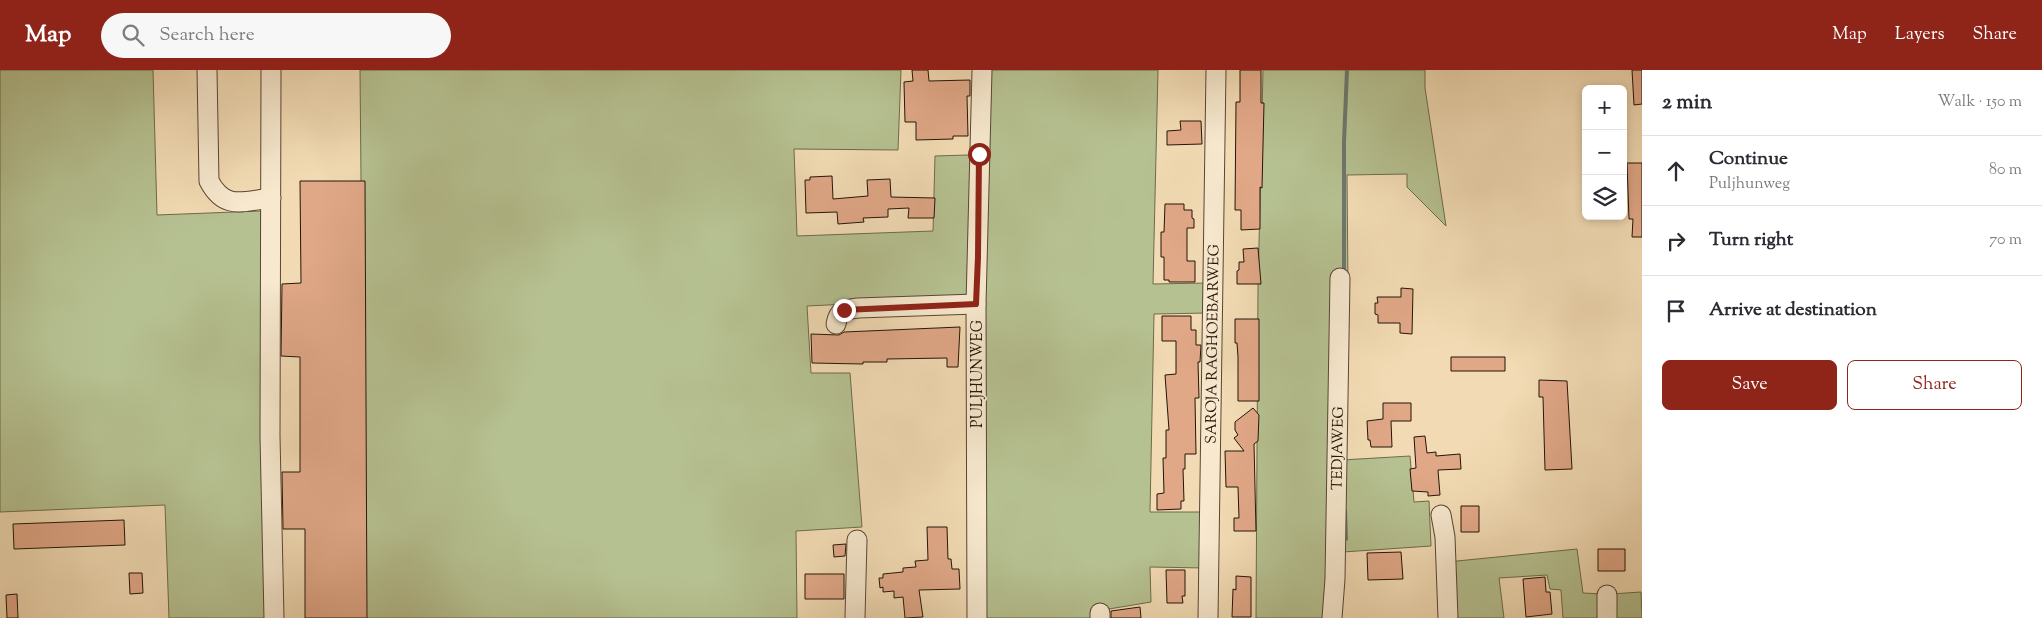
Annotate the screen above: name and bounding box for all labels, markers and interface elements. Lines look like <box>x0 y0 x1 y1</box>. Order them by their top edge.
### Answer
search box <box>101 13 451 58</box>
text: Map <box>25 18 71 52</box>
icon: search <box>119 21 147 49</box>
text: Search here <box>159 22 255 49</box>
text: Map <box>1832 22 1867 48</box>
text: Layers <box>1895 22 1945 48</box>
text: Share <box>1973 22 2017 48</box>
map controls <box>1582 85 1627 220</box>
button: + <box>1582 85 1627 130</box>
text: 2 min <box>1662 88 1712 118</box>
text: Walk · 150 m <box>1938 91 2022 114</box>
button: − <box>1582 130 1627 175</box>
route start <box>968 143 991 166</box>
text: Continue <box>1709 146 1788 173</box>
icon: ahead <box>1662 157 1690 185</box>
text: 80 m <box>1989 159 2022 182</box>
text: Puljhunweg <box>1709 173 1790 196</box>
button: layers <box>1582 175 1627 220</box>
icon: right <box>1662 227 1690 255</box>
text: Turn right <box>1709 227 1793 254</box>
text: 70 m <box>1989 229 2022 252</box>
street label: SAROJA RAGHOEBARWEG <box>1202 244 1225 444</box>
icon: arrive <box>1662 297 1690 325</box>
text: Arrive at destination <box>1709 297 1877 324</box>
route end <box>833 299 856 322</box>
street label: PULJHUNWEG <box>968 320 989 428</box>
button: Save <box>1662 360 1837 410</box>
button: Share <box>1847 360 2022 410</box>
street label: TEDJAWEG <box>1327 406 1350 490</box>

